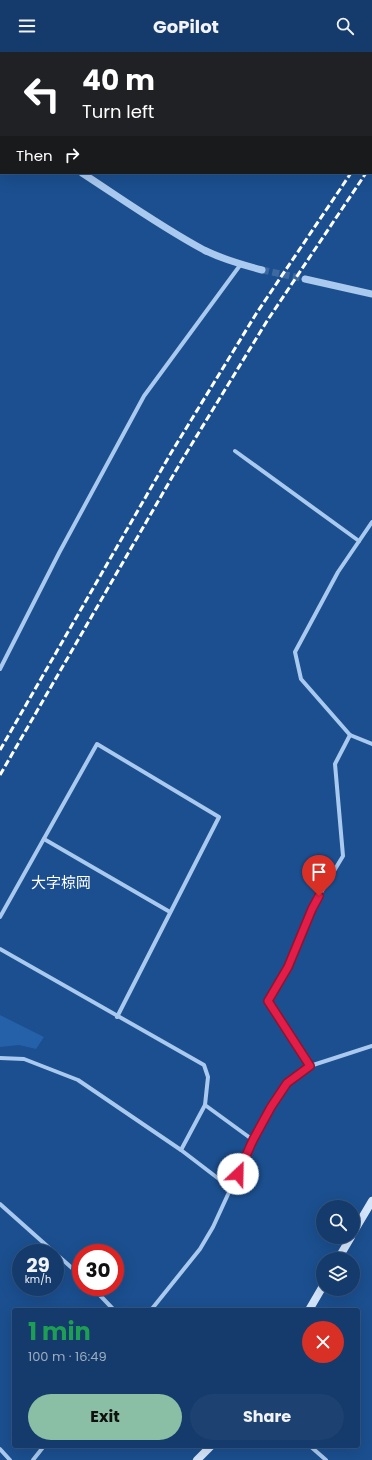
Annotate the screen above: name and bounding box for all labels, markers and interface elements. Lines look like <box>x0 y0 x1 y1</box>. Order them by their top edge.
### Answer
text: GoPilot <box>153 14 219 39</box>
icon: menu <box>16 15 38 37</box>
icon: search <box>334 15 356 37</box>
text: 40 m <box>82 61 155 100</box>
icon: left <box>16 68 68 120</box>
text: Turn left <box>82 99 154 124</box>
icon: right <box>61 144 83 166</box>
text: Then <box>16 145 53 166</box>
pin <box>302 855 336 896</box>
icon: arrive <box>308 861 330 883</box>
district label: 大字椋岡 <box>31 872 91 893</box>
position arrow <box>217 1153 259 1195</box>
map controls <box>316 1200 360 1296</box>
button: search <box>316 1200 360 1244</box>
speed limit sign: 30 <box>72 1244 124 1296</box>
text: 29 <box>26 1251 50 1279</box>
button: layers <box>316 1252 360 1296</box>
text: km/h <box>25 1272 51 1287</box>
text: 1 min <box>28 1315 91 1348</box>
button: close <box>302 1321 344 1363</box>
text: 100 m · 16:49 <box>28 1347 107 1366</box>
button: Exit <box>28 1394 182 1440</box>
button: Share <box>190 1394 344 1440</box>

